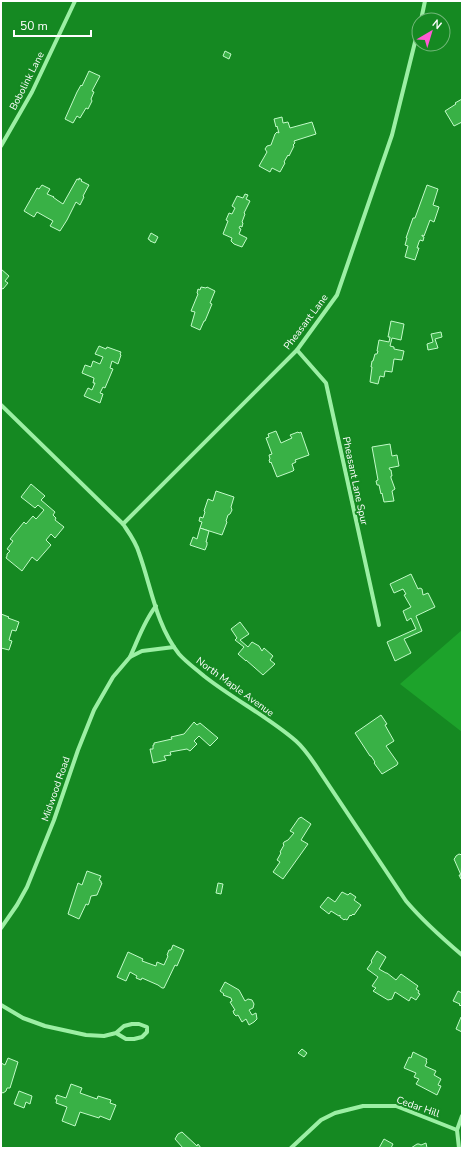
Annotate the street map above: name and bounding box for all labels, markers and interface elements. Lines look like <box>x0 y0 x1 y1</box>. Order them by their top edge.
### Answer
scale bar <box>14 12 91 38</box>
north arrow <box>411 12 451 52</box>
text: N <box>429 16 445 33</box>
text: 50 m <box>20 18 48 34</box>
street label: Bobolink Lane <box>6 49 48 113</box>
street label: Pheasant Lane <box>280 291 332 353</box>
street label: Pheasant Lane Spur <box>339 436 371 527</box>
street label: North Maple Avenue <box>193 654 277 720</box>
street label: Midwood Road <box>38 754 74 823</box>
street label: Cedar Hill <box>395 1093 442 1121</box>

